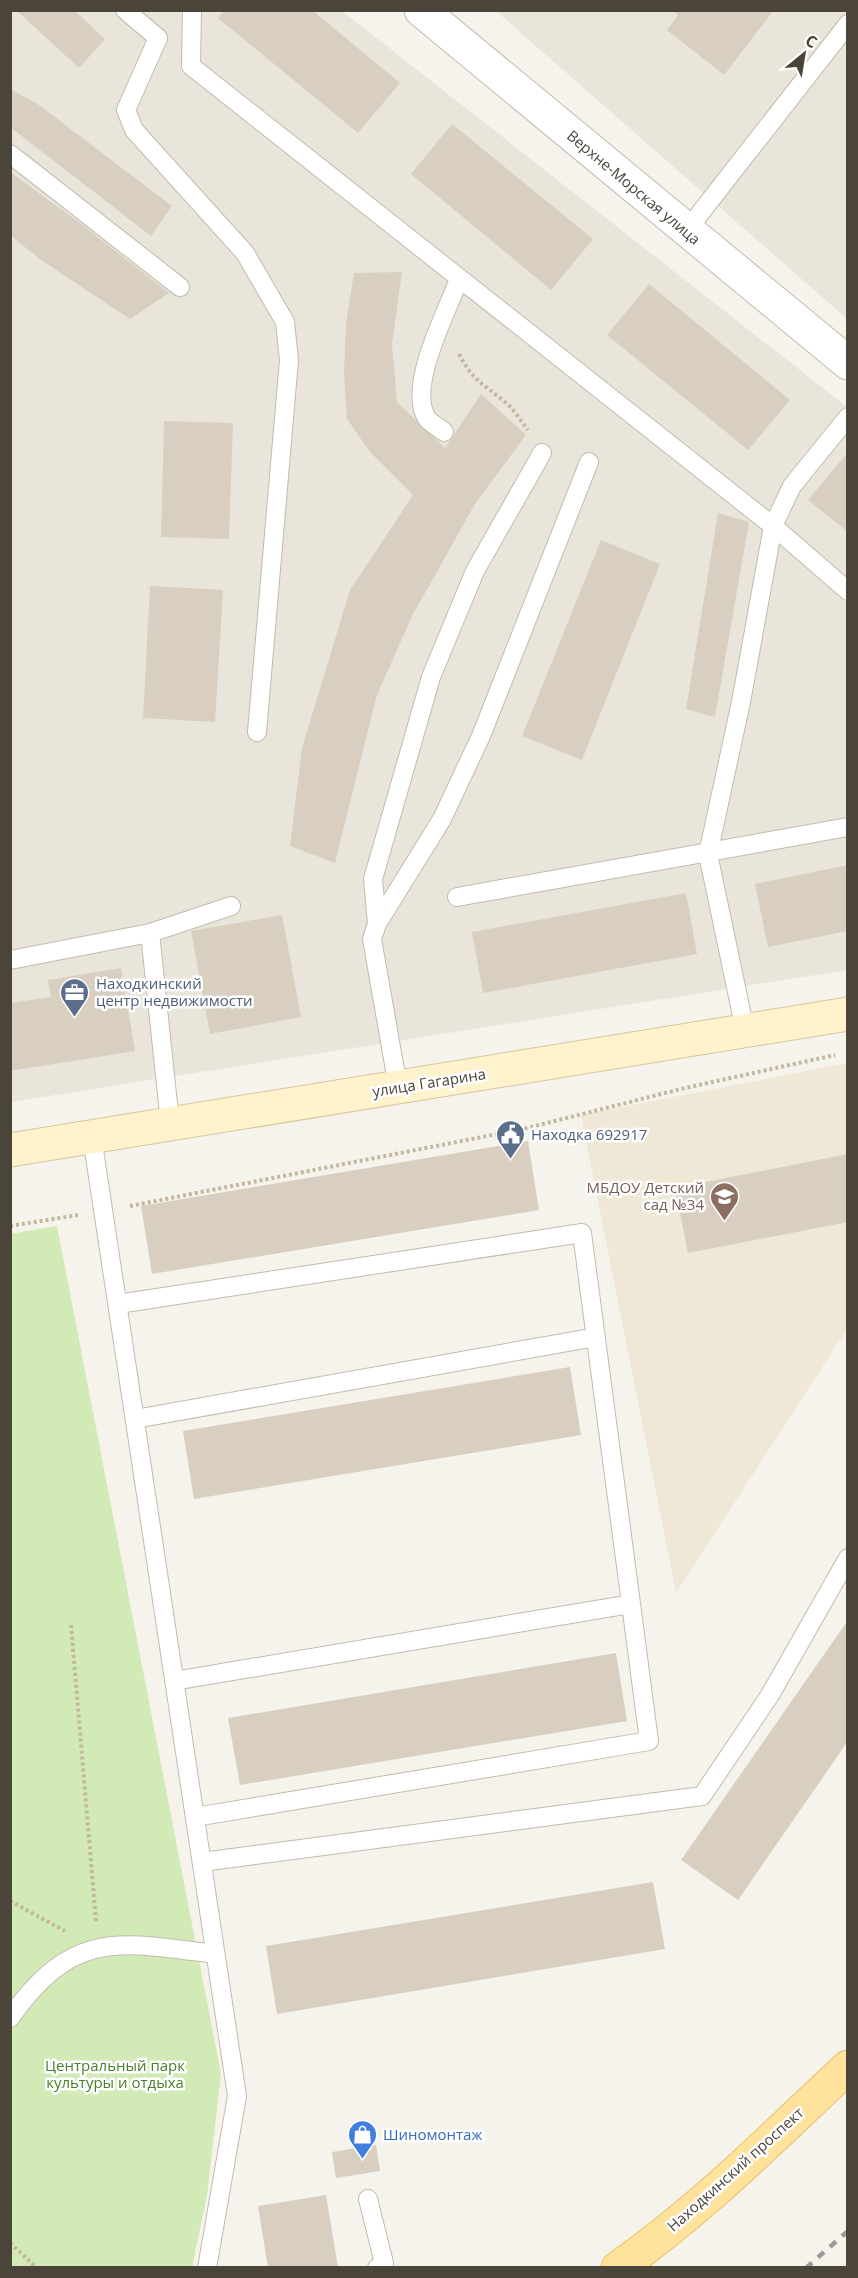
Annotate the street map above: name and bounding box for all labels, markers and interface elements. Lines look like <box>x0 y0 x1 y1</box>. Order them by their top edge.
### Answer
north arrow <box>774 24 834 84</box>
text: С <box>802 29 821 53</box>
street label: Верхне-Морская улица <box>563 125 705 249</box>
place label: Находкинский центр недвижимости <box>96 973 253 1010</box>
office icon: Находкинский центр недвижимости <box>59 976 91 1018</box>
street label: улица Гагарина <box>371 1063 487 1101</box>
public building icon: Находка 692917 <box>494 1118 526 1160</box>
place label: Находка 692917 <box>531 1124 647 1144</box>
place label: МБДОУ Детский сад №34 <box>586 1177 704 1214</box>
school or university icon: МБДОУ Детский сад №34 <box>709 1180 741 1222</box>
park label: Центральный парк культуры и отдыха <box>45 2055 185 2092</box>
street label: Находкинский проспект <box>663 2102 807 2236</box>
shop icon: Шиномонтаж <box>346 2118 378 2160</box>
place label: Шиномонтаж <box>383 2124 482 2144</box>

